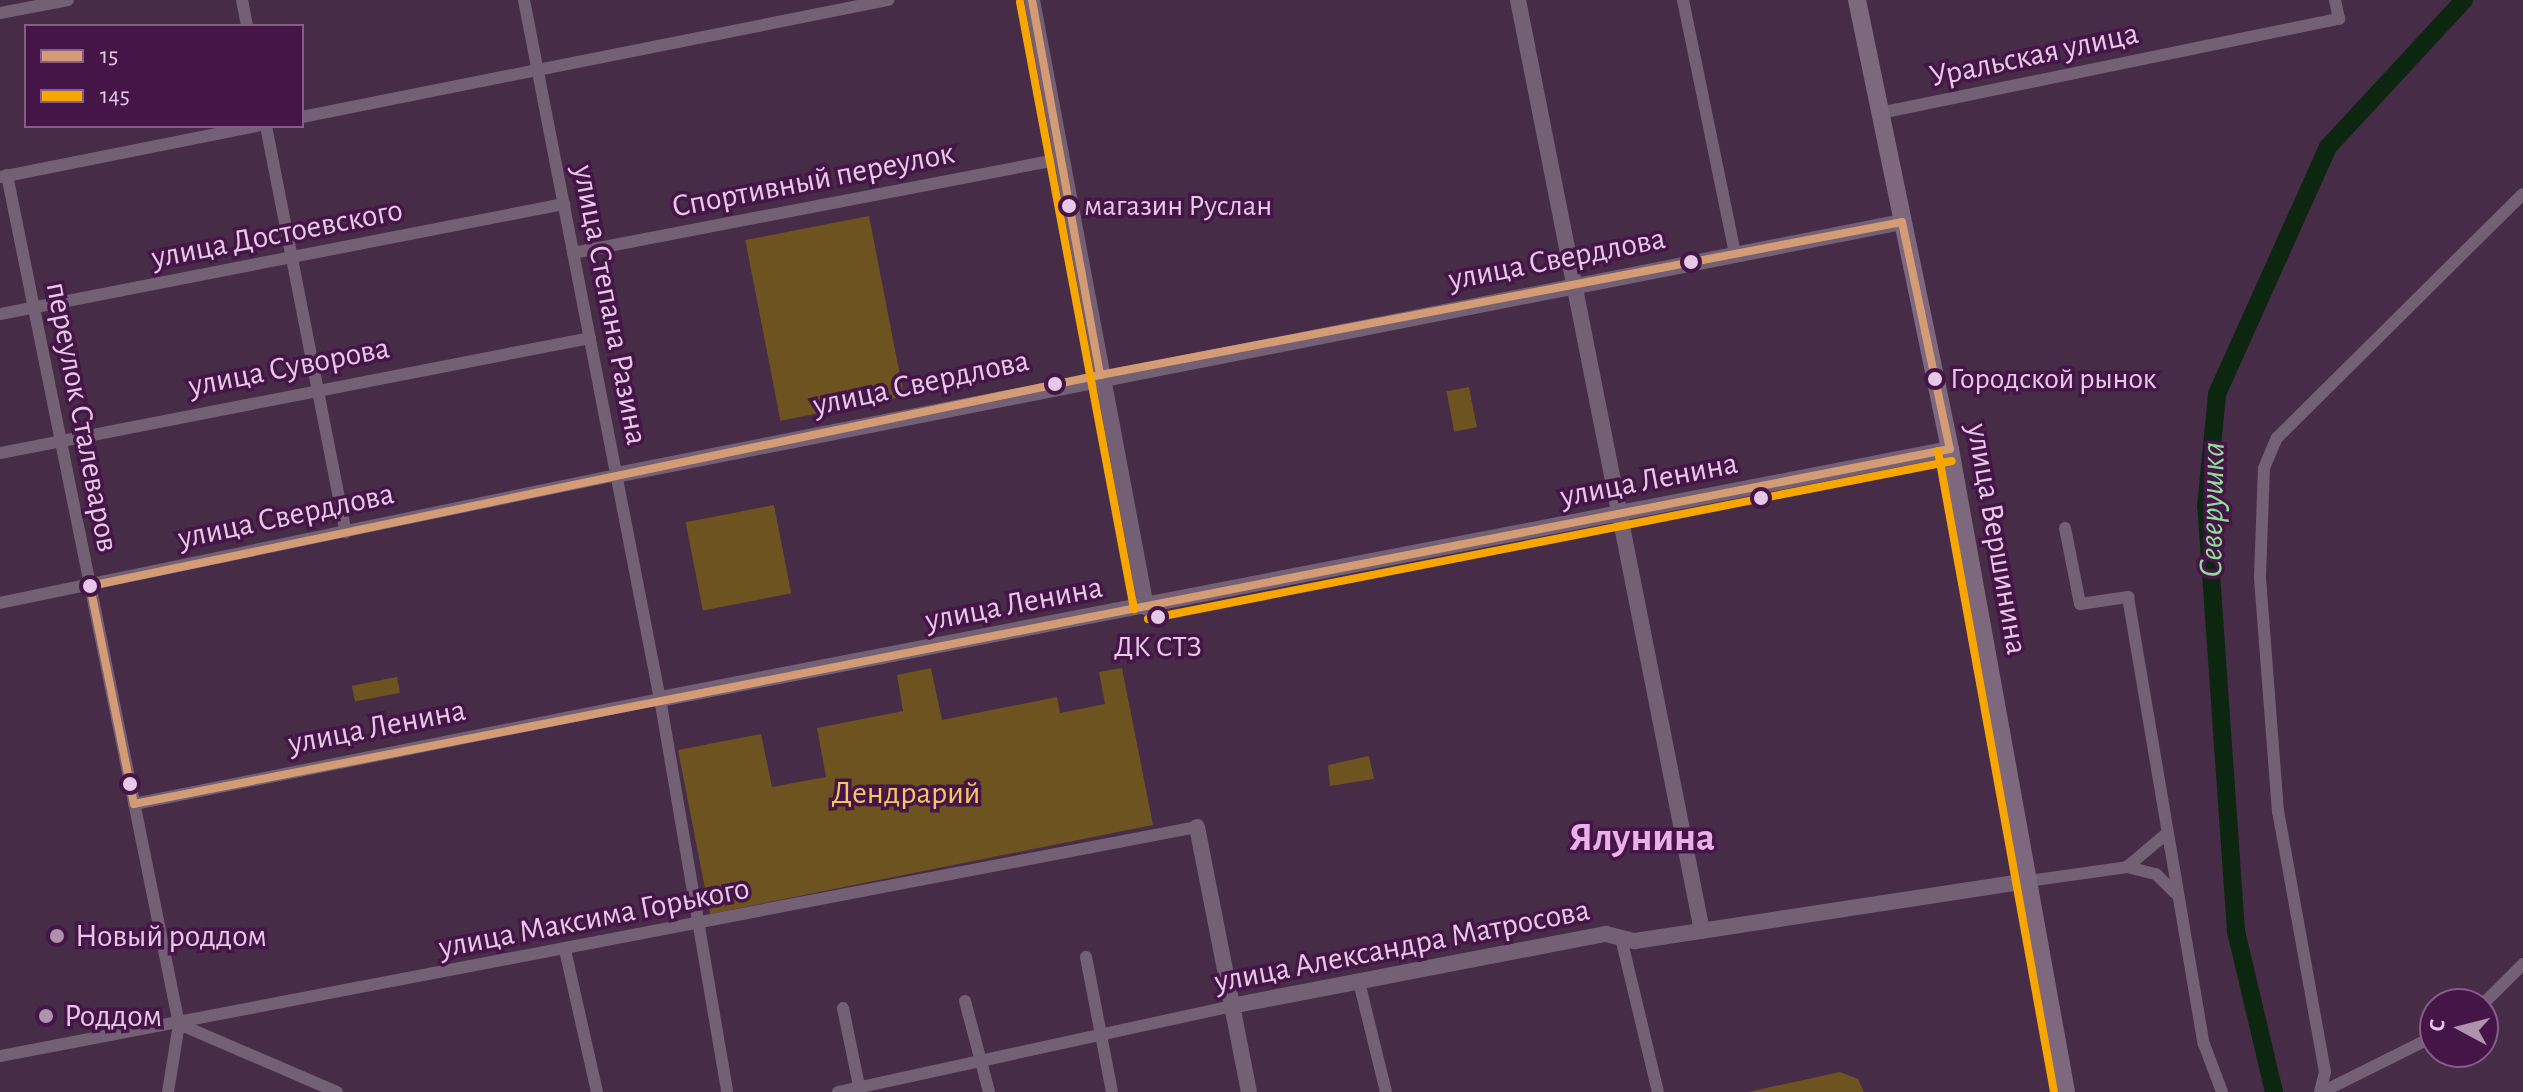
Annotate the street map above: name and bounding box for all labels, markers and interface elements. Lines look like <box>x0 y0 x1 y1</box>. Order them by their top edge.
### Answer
street label: Уральская улица <box>1926 14 2142 96</box>
legend <box>24 24 304 128</box>
text: 15 <box>100 44 118 68</box>
text: 145 <box>100 84 130 108</box>
street label: Спортивный переулок <box>669 134 957 226</box>
street label: улица Степана Разина <box>564 162 656 448</box>
place label: магазин Руслан <box>1084 188 1272 224</box>
street label: улица Достоевского <box>148 191 406 277</box>
marker: магазин Руслан <box>1061 198 1077 214</box>
street label: улица Свердлова <box>1445 219 1669 299</box>
unlabelled marker <box>1683 254 1699 270</box>
street label: переулок Сталеваров <box>37 279 127 555</box>
street label: улица Суворова <box>185 329 393 405</box>
street label: улица Свердлова <box>809 341 1033 425</box>
place label: Городской рынок <box>1950 361 2157 397</box>
marker: Городской рынок <box>1927 371 1943 387</box>
unlabelled marker <box>1047 376 1063 392</box>
street label: улица Вершинина <box>1958 420 2036 658</box>
water label: Северушка <box>2191 442 2235 578</box>
street label: улица Ленина <box>1557 444 1741 516</box>
street label: улица Свердлова <box>174 474 398 558</box>
unlabelled marker <box>1753 490 1769 506</box>
street label: улица Ленина <box>922 568 1106 640</box>
unlabelled marker <box>82 578 98 594</box>
marker: ДК СТЗ <box>1150 609 1166 625</box>
place label: ДК СТЗ <box>1114 629 1202 665</box>
street label: улица Ленина <box>285 691 469 763</box>
park label: Дендрарий <box>831 774 981 812</box>
unlabelled marker <box>122 776 138 792</box>
district label: Ялунина <box>1569 814 1715 862</box>
street label: улица Максима Горького <box>436 869 752 967</box>
street label: улица Александра Матросова <box>1211 891 1593 1001</box>
place label: Новый роддом <box>75 917 267 955</box>
marker: Новый роддом <box>46 925 68 947</box>
north arrow <box>2419 988 2499 1068</box>
place label: Роддом <box>64 997 162 1035</box>
marker: Роддом <box>35 1005 57 1027</box>
text: С <box>2426 1018 2449 1033</box>

